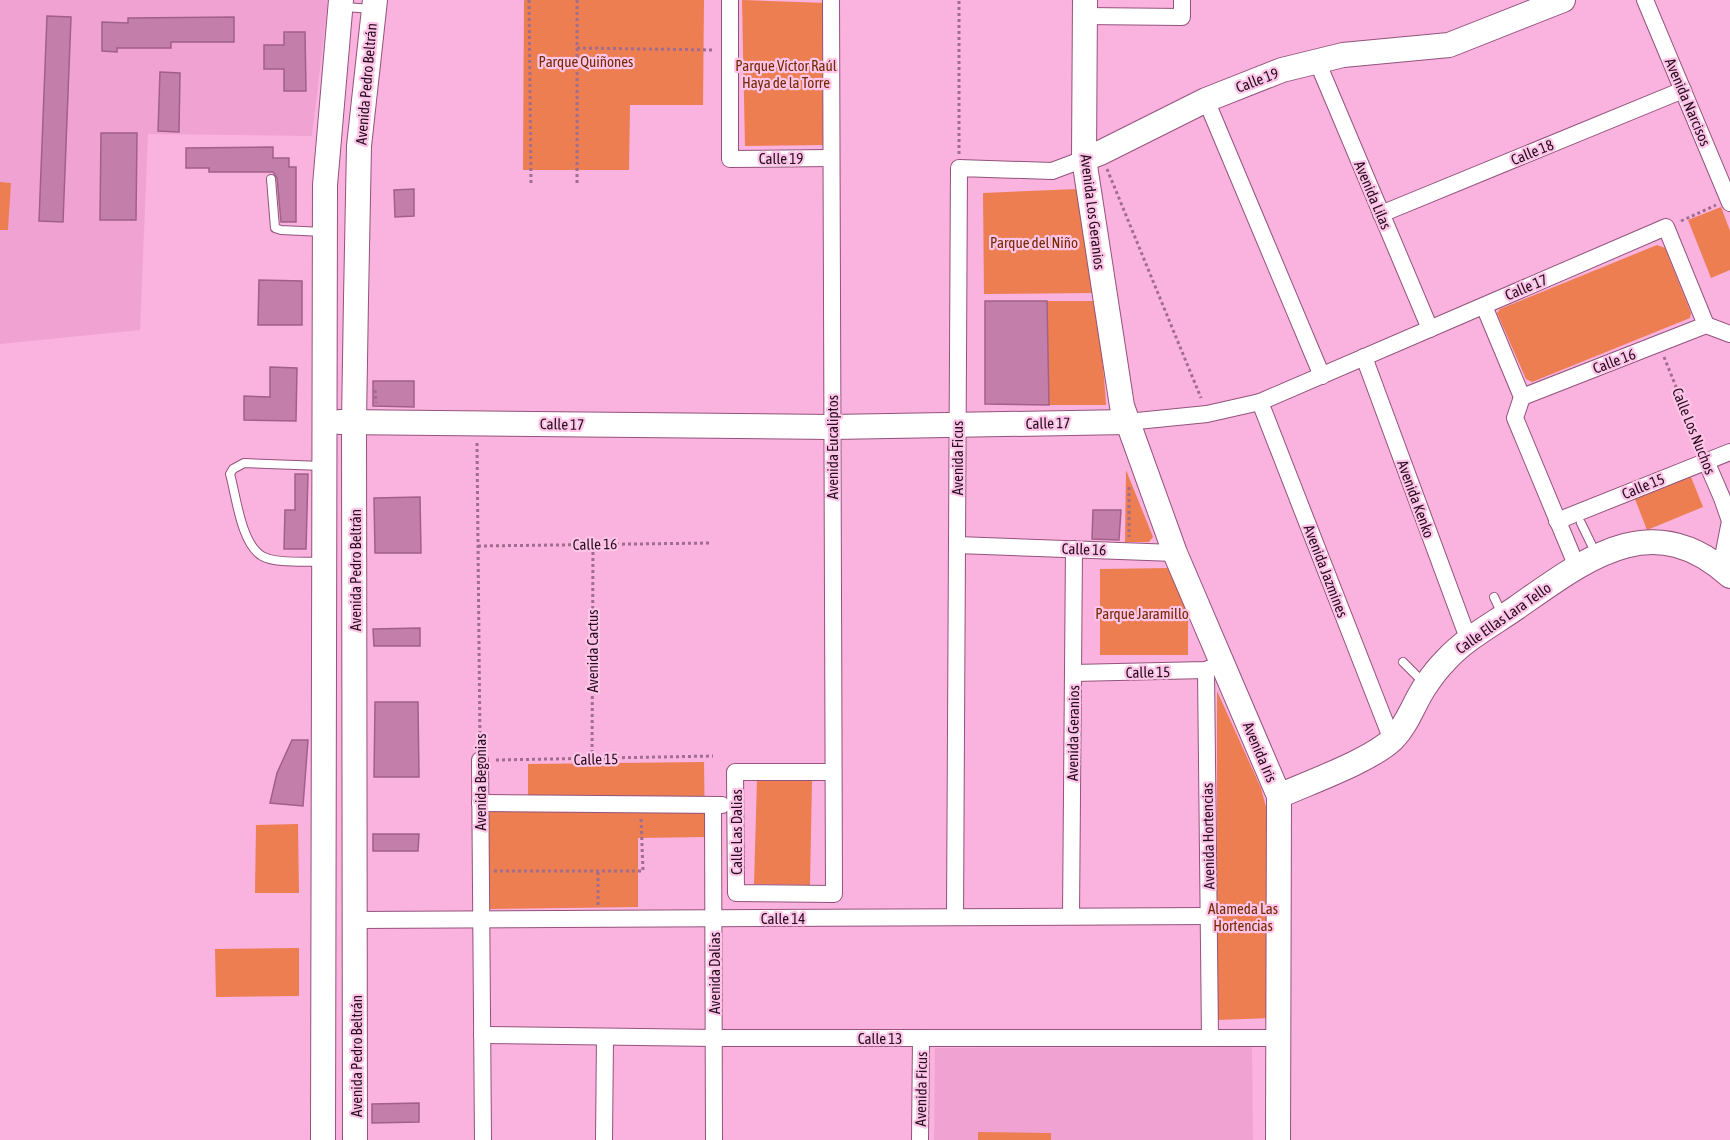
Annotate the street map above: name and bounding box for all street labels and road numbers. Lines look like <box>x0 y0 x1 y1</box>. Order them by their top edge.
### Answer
street label: Avenida Pedro Beltrán <box>352 22 380 146</box>
street label: Avenida Narcisos <box>1662 55 1714 149</box>
street label: Calle 19 <box>1233 64 1281 96</box>
street label: Calle 18 <box>1508 136 1556 168</box>
street label: Calle 19 <box>759 150 803 167</box>
street label: Avenida Los Geranios <box>1077 153 1109 271</box>
street label: Avenida Lilas <box>1351 158 1395 232</box>
street label: Calle 17 <box>1502 270 1550 304</box>
street label: Calle 16 <box>1590 345 1638 377</box>
street label: Calle Los Nuchos <box>1669 385 1719 477</box>
street label: Avenida Eucaliptos <box>824 395 841 499</box>
street label: Calle 17 <box>1026 414 1070 432</box>
street label: Calle 17 <box>540 415 584 433</box>
street label: Avenida Ficus <box>949 421 966 495</box>
street label: Avenida Kenko <box>1394 458 1438 540</box>
street label: Calle 15 <box>1619 470 1667 502</box>
street label: Avenida Pedro Beltrán <box>347 509 364 631</box>
street label: Avenida Jazmines <box>1301 522 1351 620</box>
street label: Calle 16 <box>573 535 617 553</box>
street label: Calle 16 <box>1061 540 1107 558</box>
street label: Calle Ellas Lara Tello <box>1452 579 1554 657</box>
street label: Avenida Cactus <box>584 609 601 693</box>
street label: Calle 15 <box>1126 663 1170 681</box>
street label: Avenida Geranios <box>1064 685 1082 781</box>
street label: Avenida Iris <box>1240 719 1280 785</box>
street label: Avenida Begonias <box>472 733 489 831</box>
street label: Calle 15 <box>574 750 618 768</box>
street label: Avenida Hortencias <box>1199 783 1217 889</box>
street label: Calle Las Dalias <box>728 789 745 875</box>
street label: Calle 14 <box>761 910 805 927</box>
street label: Avenida Dalias <box>706 932 723 1014</box>
street label: Avenida Pedro Beltrán <box>348 995 365 1117</box>
street label: Calle 13 <box>858 1030 902 1047</box>
street label: Avenida Ficus <box>912 1052 930 1126</box>

